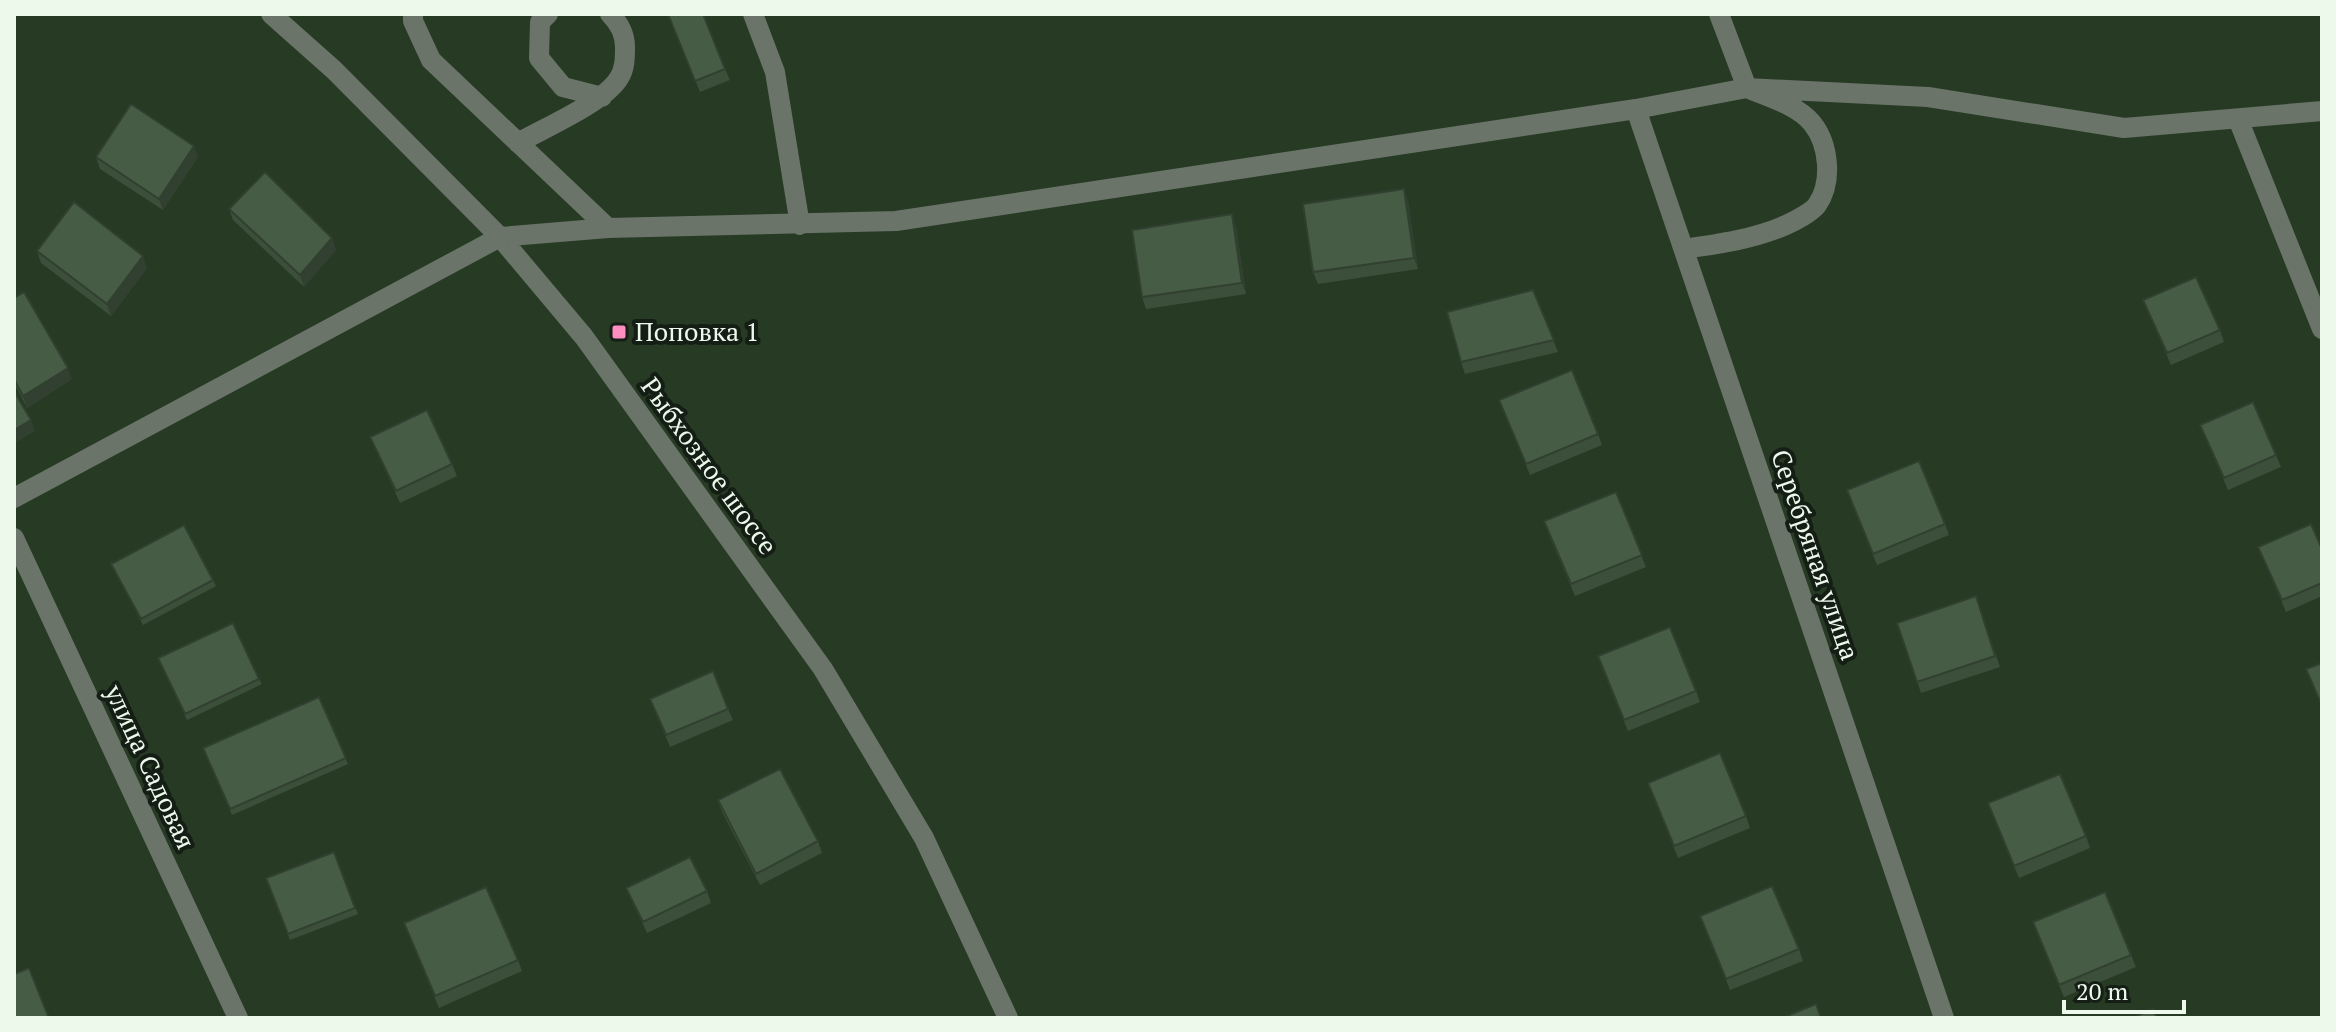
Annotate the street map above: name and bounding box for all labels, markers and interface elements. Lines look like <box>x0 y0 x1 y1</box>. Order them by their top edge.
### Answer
place label: Поповка 1 <box>635 314 759 348</box>
marker: Поповка 1 <box>610 323 628 341</box>
street label: Рыбхозное шоссе <box>634 370 785 561</box>
street label: Серебряная улица <box>1764 445 1868 664</box>
street label: улица Садовая <box>98 678 204 854</box>
scale bar <box>2064 964 2184 1014</box>
text: 20 m <box>2076 975 2128 1007</box>

